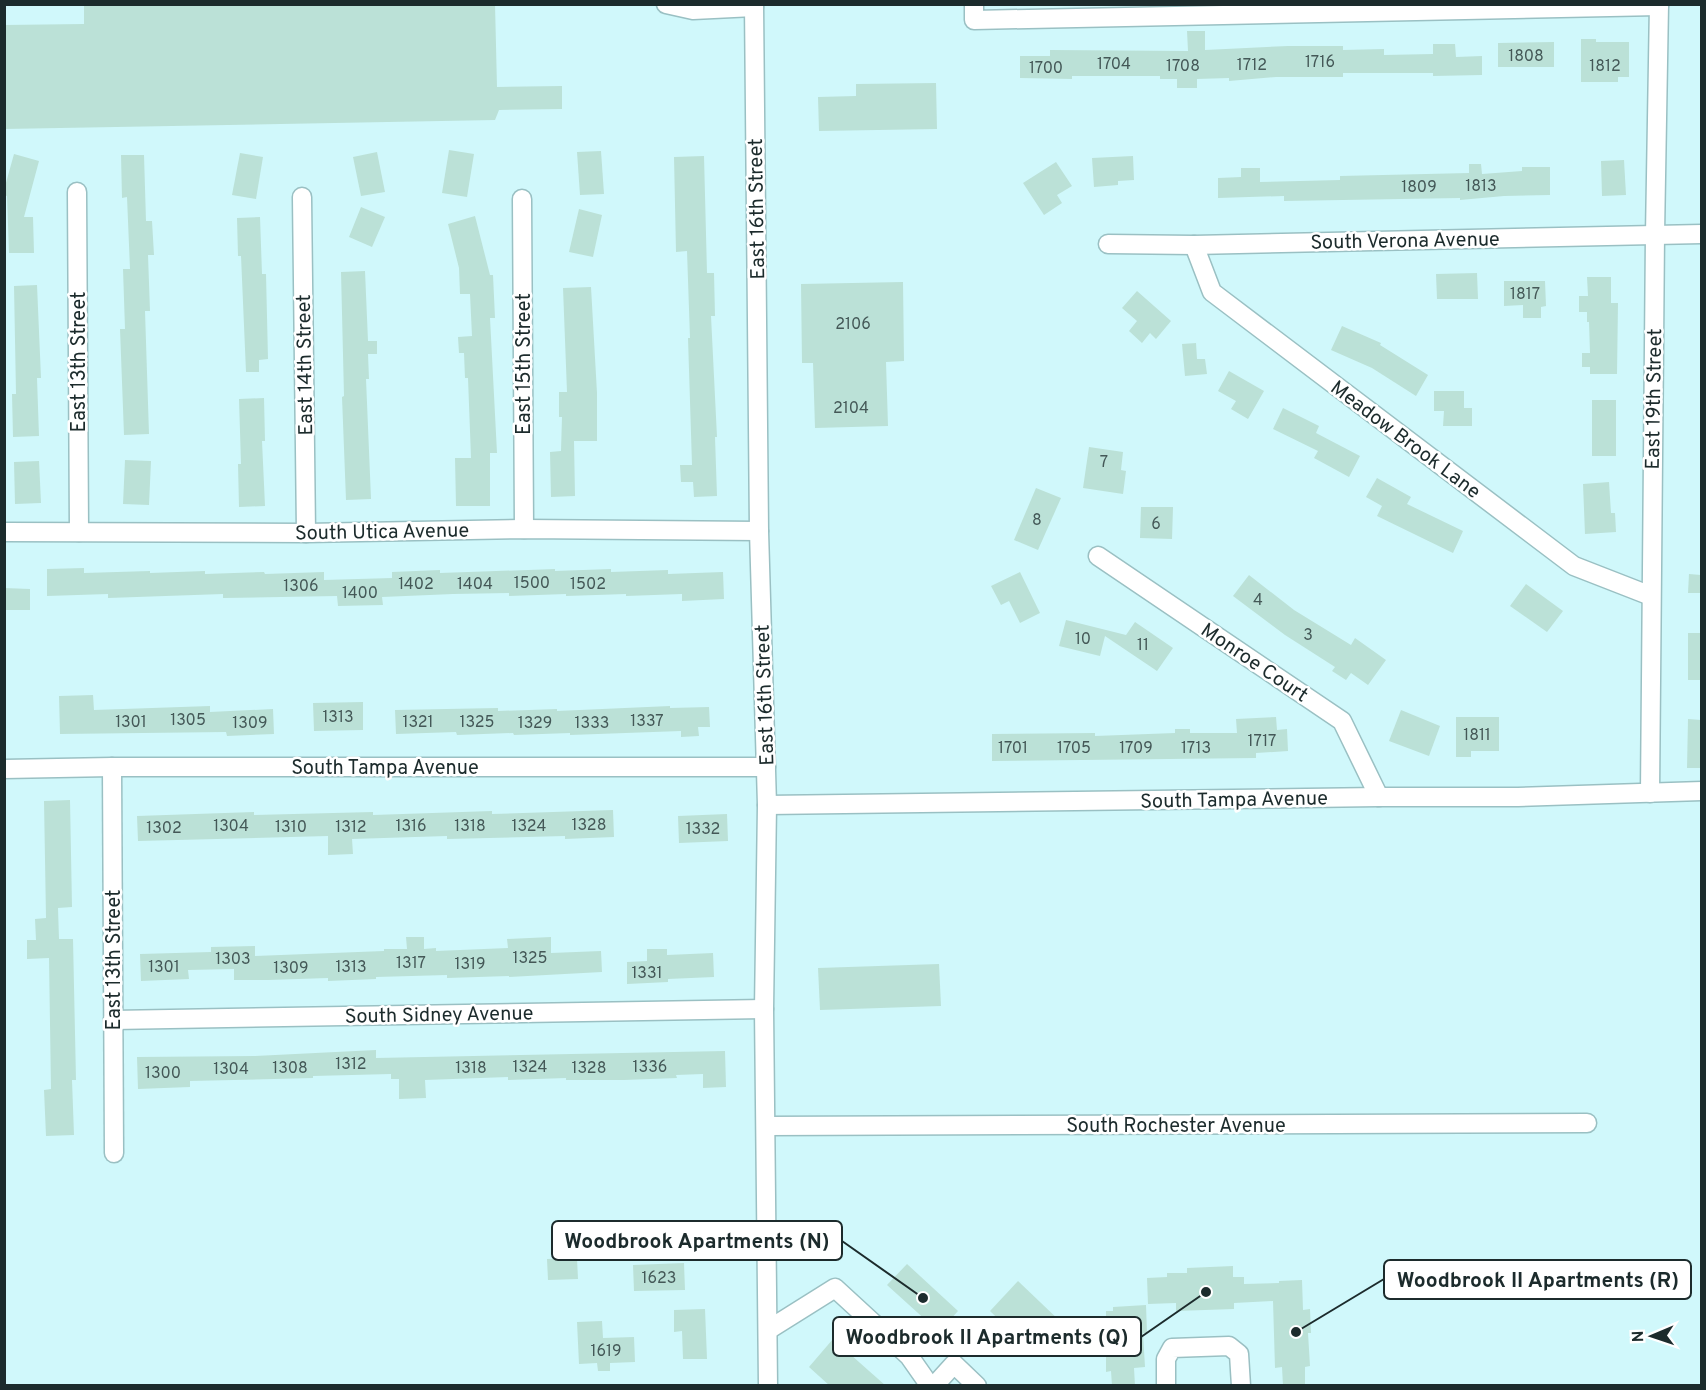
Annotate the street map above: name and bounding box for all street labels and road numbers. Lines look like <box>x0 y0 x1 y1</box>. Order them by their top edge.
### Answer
street label: East 16th Street <box>744 138 772 280</box>
street label: South Verona Avenue <box>1310 227 1500 257</box>
street label: East 13th Street <box>67 291 93 433</box>
street label: East 15th Street <box>512 293 538 435</box>
street label: East 14th Street <box>292 294 320 436</box>
street label: East 19th Street <box>1641 328 1669 470</box>
street label: Meadow Brook Lane <box>1325 376 1485 506</box>
street label: South Utica Avenue <box>295 518 469 548</box>
street label: Monroe Court <box>1195 618 1313 709</box>
street label: East 16th Street <box>751 624 781 766</box>
street label: South Tampa Avenue <box>291 756 479 782</box>
street label: South Tampa Avenue <box>1140 786 1328 816</box>
street label: East 13th Street <box>102 889 128 1031</box>
street label: South Sidney Avenue <box>344 1001 534 1031</box>
street label: South Rochester Avenue <box>1066 1114 1286 1140</box>

